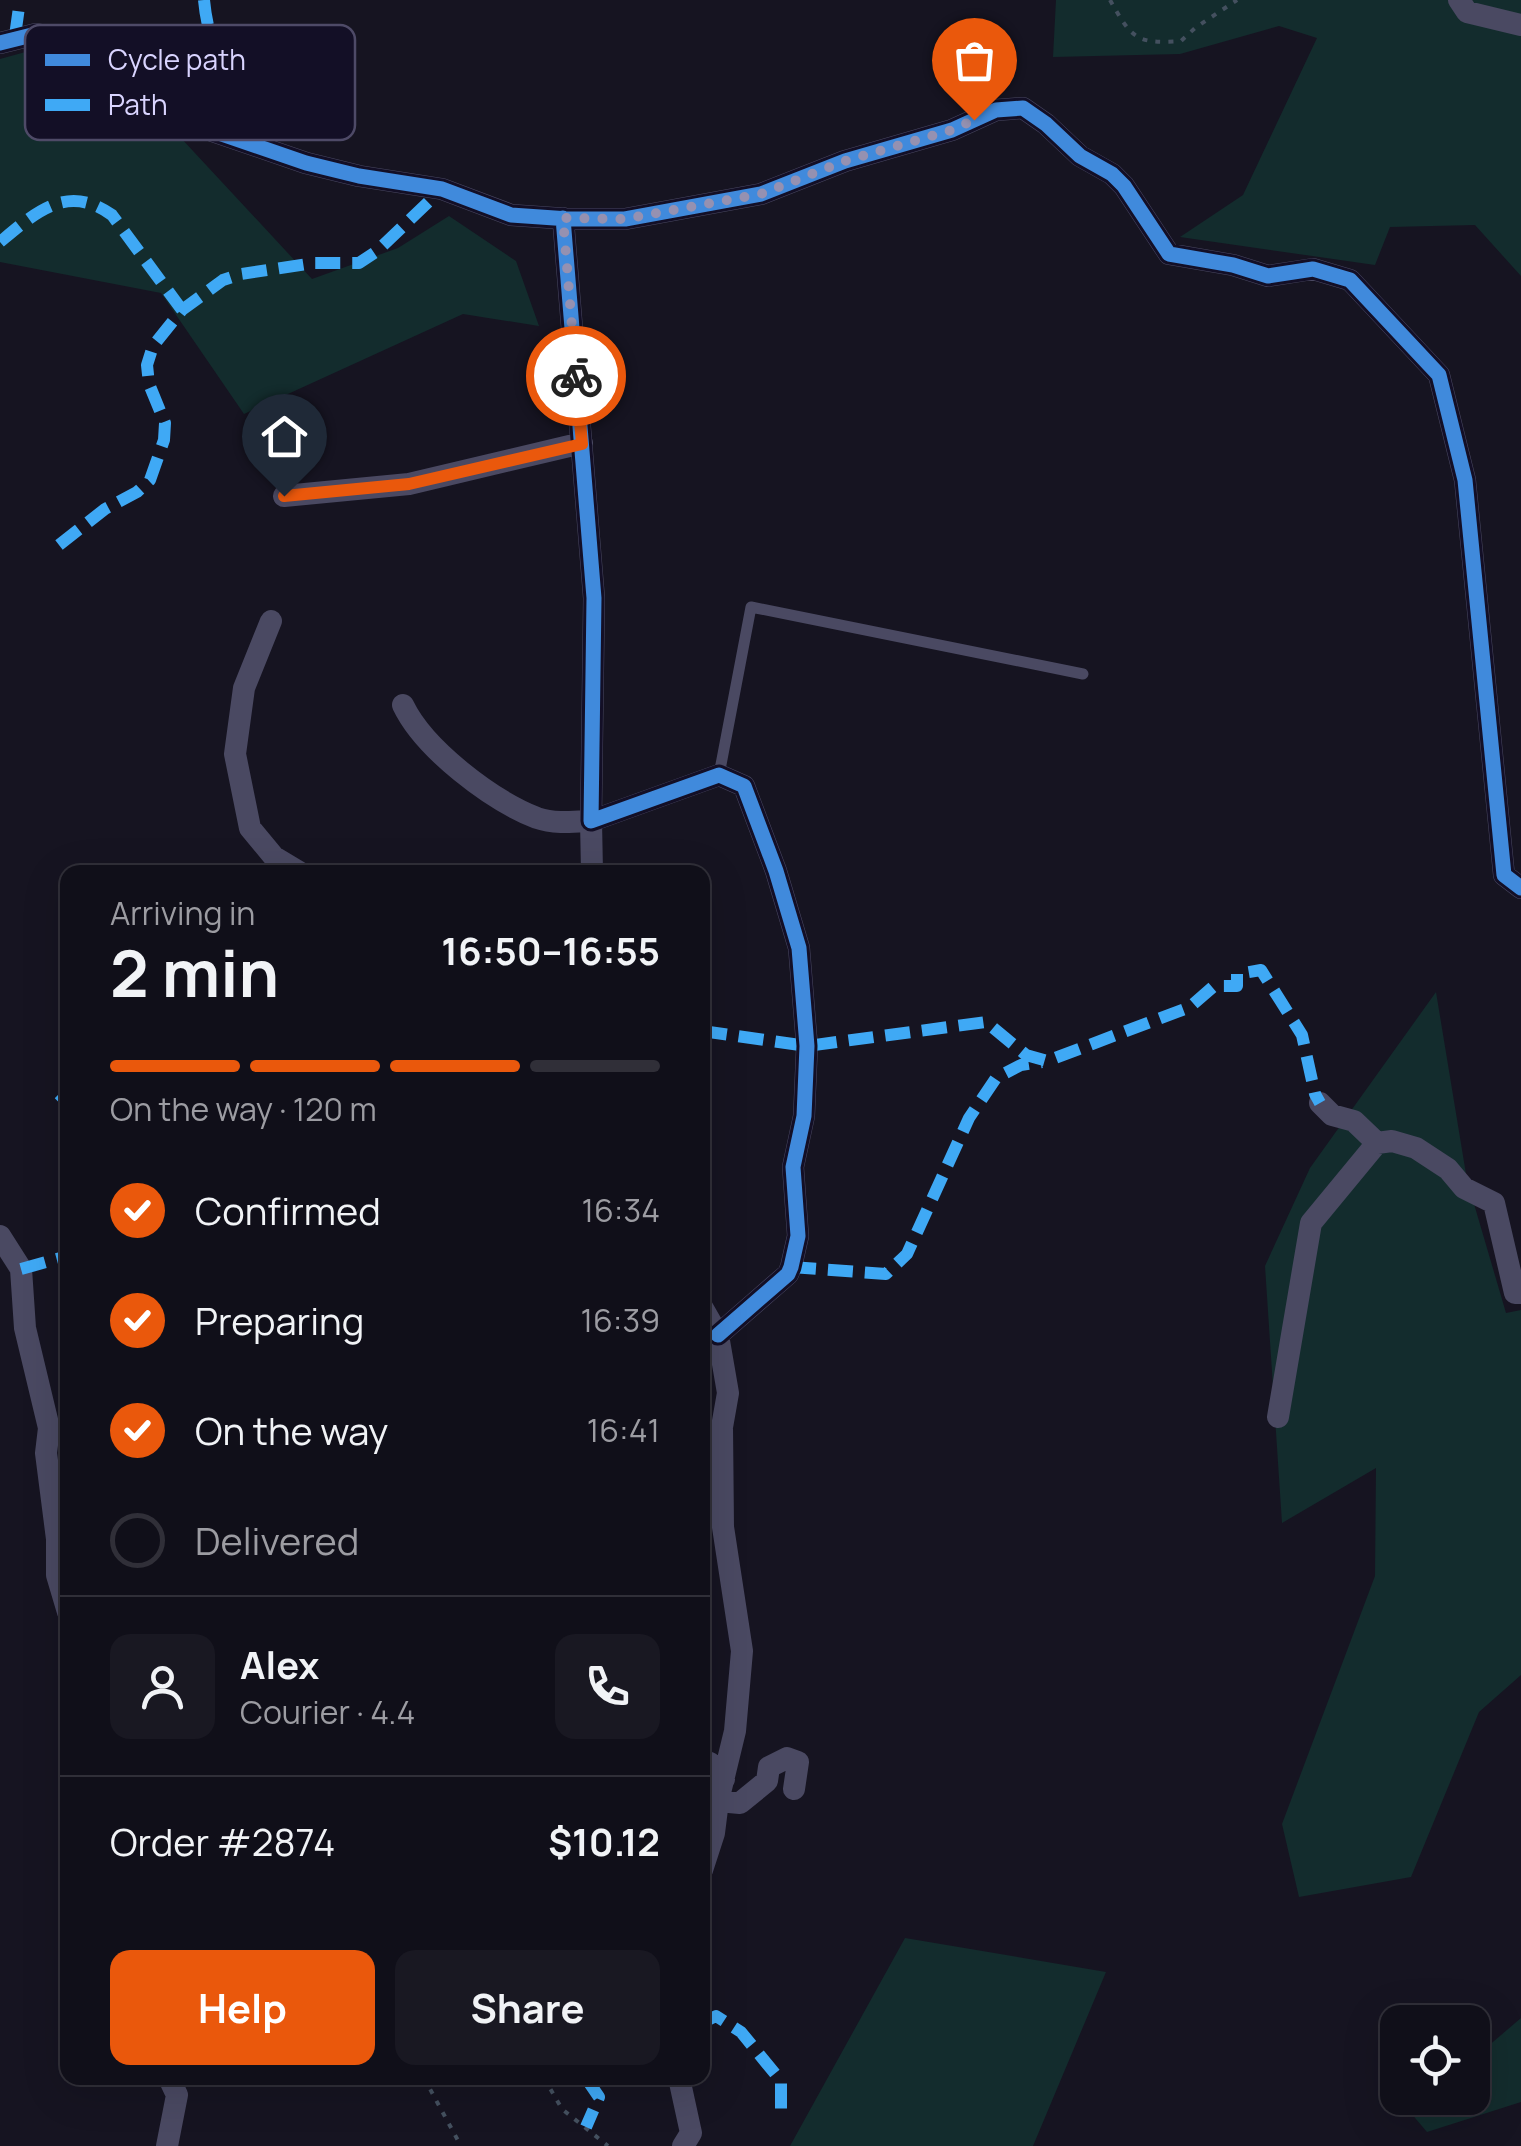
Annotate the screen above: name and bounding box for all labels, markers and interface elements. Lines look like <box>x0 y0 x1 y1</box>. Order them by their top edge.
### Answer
pin <box>932 18 1017 121</box>
legend <box>25 25 355 140</box>
icon: bag <box>947 33 1002 88</box>
text: Cycle path <box>108 40 246 78</box>
text: Path <box>108 85 168 123</box>
courier <box>526 326 626 426</box>
icon: bike <box>549 349 604 404</box>
pin <box>242 394 327 497</box>
icon: home <box>257 409 312 464</box>
text: Arriving in <box>110 891 255 935</box>
text: 16:50–16:55 <box>441 924 660 976</box>
text: 2 min <box>110 928 279 1017</box>
text: On the way · 120 m <box>110 1087 377 1131</box>
icon: check <box>110 1183 165 1238</box>
text: Confirmed <box>195 1184 381 1236</box>
text: 16:34 <box>582 1188 660 1232</box>
icon: check <box>110 1293 165 1348</box>
text: Preparing <box>195 1294 364 1346</box>
text: 16:39 <box>581 1298 660 1342</box>
icon: check <box>110 1403 165 1458</box>
text: On the way <box>195 1404 388 1456</box>
text: 16:41 <box>587 1408 660 1452</box>
text: Delivered <box>195 1514 359 1566</box>
button: person <box>110 1634 215 1739</box>
button: phone <box>555 1634 660 1739</box>
text: Alex <box>240 1638 319 1690</box>
text: Courier · 4.4 <box>240 1690 415 1734</box>
text: Order #2874 <box>110 1815 336 1867</box>
text: $10.12 <box>548 1815 660 1867</box>
button: Help <box>110 1950 375 2065</box>
button: Share <box>395 1950 660 2065</box>
map controls <box>1380 2005 1490 2115</box>
button: locate <box>1380 2005 1490 2115</box>

